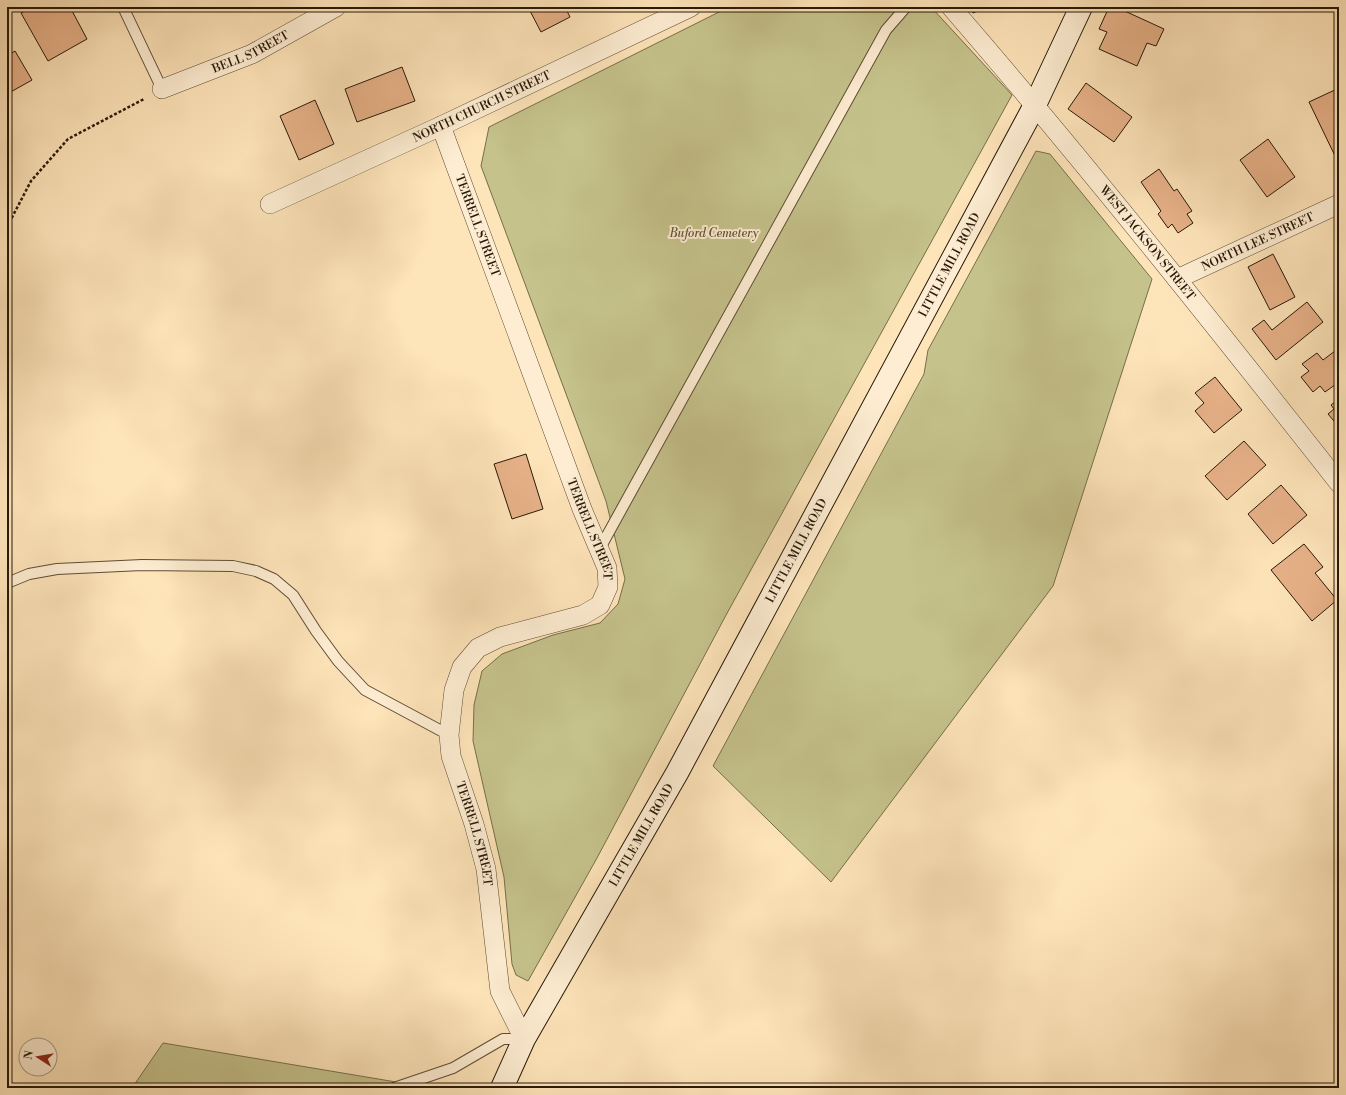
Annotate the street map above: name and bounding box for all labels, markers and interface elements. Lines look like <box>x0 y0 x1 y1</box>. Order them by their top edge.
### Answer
street label: BELL STREET <box>209 28 292 77</box>
street label: NORTH CHURCH STREET <box>410 68 554 146</box>
street label: TERRELL STREET <box>451 172 503 280</box>
street label: WEST JACKSON STREET <box>1096 182 1198 304</box>
street label: NORTH LEE STREET <box>1199 209 1317 275</box>
street label: LITTLE MILL ROAD <box>916 210 984 320</box>
park label: Buford Cemetery <box>668 226 759 241</box>
street label: TERRELL STREET <box>563 476 615 581</box>
street label: LITTLE MILL ROAD <box>763 496 831 606</box>
street label: TERRELL STREET <box>452 779 495 888</box>
street label: LITTLE MILL ROAD <box>606 781 677 889</box>
north arrow <box>18 1037 58 1077</box>
text: N <box>21 1049 37 1061</box>

